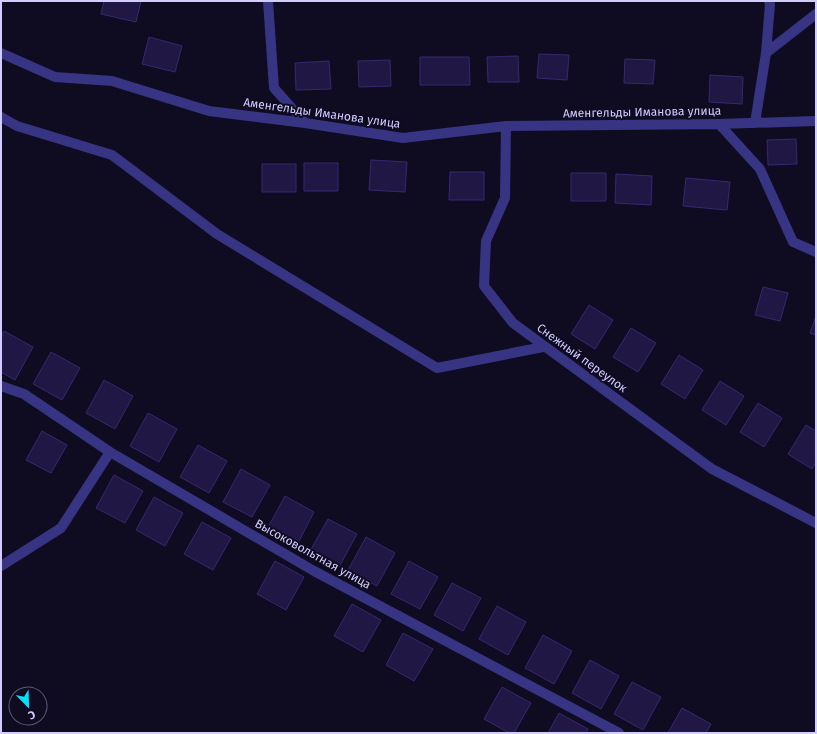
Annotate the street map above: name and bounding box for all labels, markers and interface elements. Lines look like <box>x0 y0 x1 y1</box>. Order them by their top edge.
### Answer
street label: Аменгельды Иманова улица <box>243 95 401 131</box>
street label: Аменгельды Иманова улица <box>563 104 721 120</box>
street label: Снежный переулок <box>534 321 630 396</box>
street label: Высоковольтная улица <box>253 516 373 592</box>
north arrow <box>8 686 48 726</box>
text: С <box>26 708 37 722</box>

